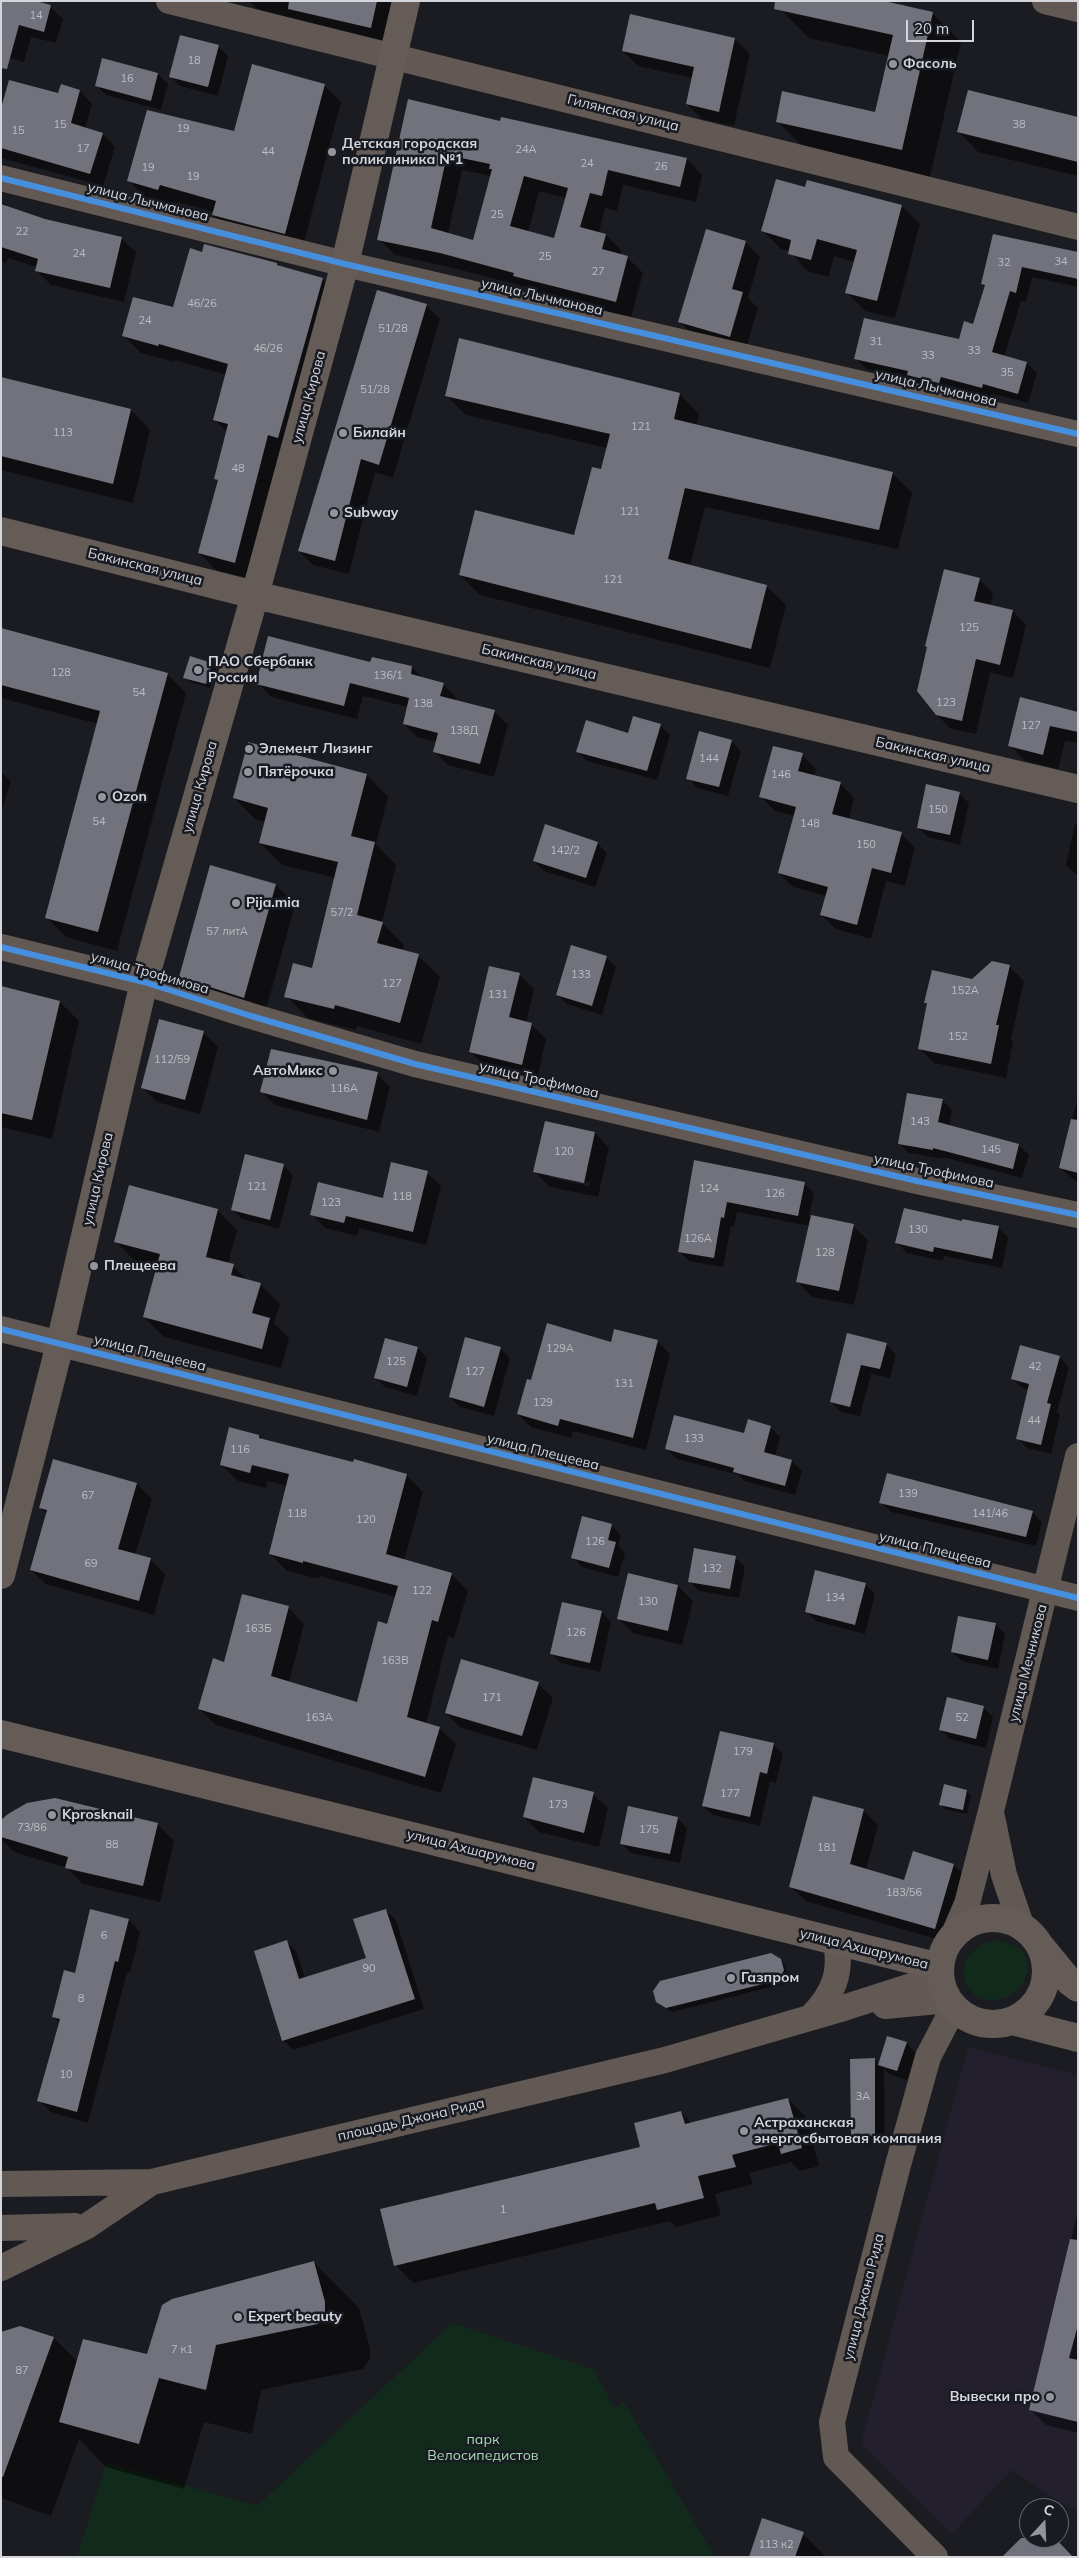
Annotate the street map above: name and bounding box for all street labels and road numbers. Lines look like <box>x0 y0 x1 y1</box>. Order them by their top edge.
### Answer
street label: Гилянская улица <box>565 91 681 135</box>
street label: улица Лычманова <box>86 179 210 225</box>
street label: улица Лычманова <box>480 275 604 319</box>
street label: улица Кирова <box>289 349 329 445</box>
street label: улица Лычманова <box>874 366 998 410</box>
street label: Бакинская улица <box>86 545 204 589</box>
street label: Бакинская улица <box>480 641 598 683</box>
street label: Бакинская улица <box>874 734 992 776</box>
street label: улица Кирова <box>179 739 221 835</box>
street label: улица Трофимова <box>89 948 211 998</box>
street label: улица Трофимова <box>478 1058 600 1102</box>
street label: улица Кирова <box>79 1131 117 1227</box>
street label: улица Трофимова <box>872 1150 996 1192</box>
street label: улица Плещеева <box>92 1331 208 1375</box>
street label: улица Плещеева <box>485 1430 601 1474</box>
street label: улица Плещеева <box>877 1528 993 1572</box>
street label: улица Мечникова <box>1005 1602 1051 1724</box>
street label: улица Ахшарумова <box>405 1826 537 1874</box>
street label: улица Ахшарумова <box>798 1925 930 1973</box>
street label: площадь Джона Рида <box>336 2095 486 2145</box>
street label: улица Джона Рида <box>840 2232 888 2362</box>

